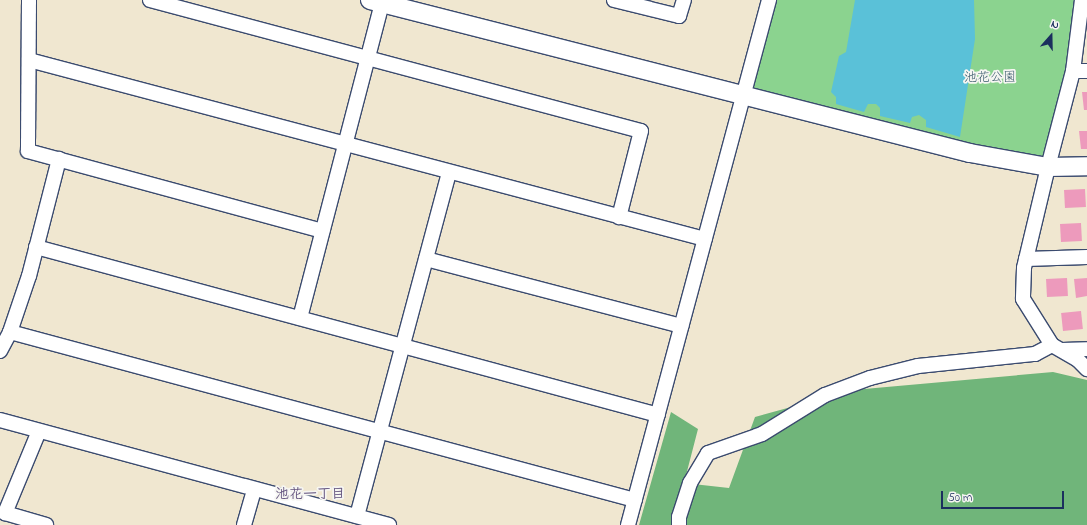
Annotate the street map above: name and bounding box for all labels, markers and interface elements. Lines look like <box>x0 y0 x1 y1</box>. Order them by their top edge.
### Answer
north arrow <box>1031 16 1071 56</box>
text: N <box>1049 16 1061 34</box>
park label: 池花公園 <box>964 70 1016 86</box>
scale bar <box>943 483 1066 509</box>
district label: 池花一丁目 <box>275 487 345 503</box>
text: 50 m <box>948 489 972 507</box>

